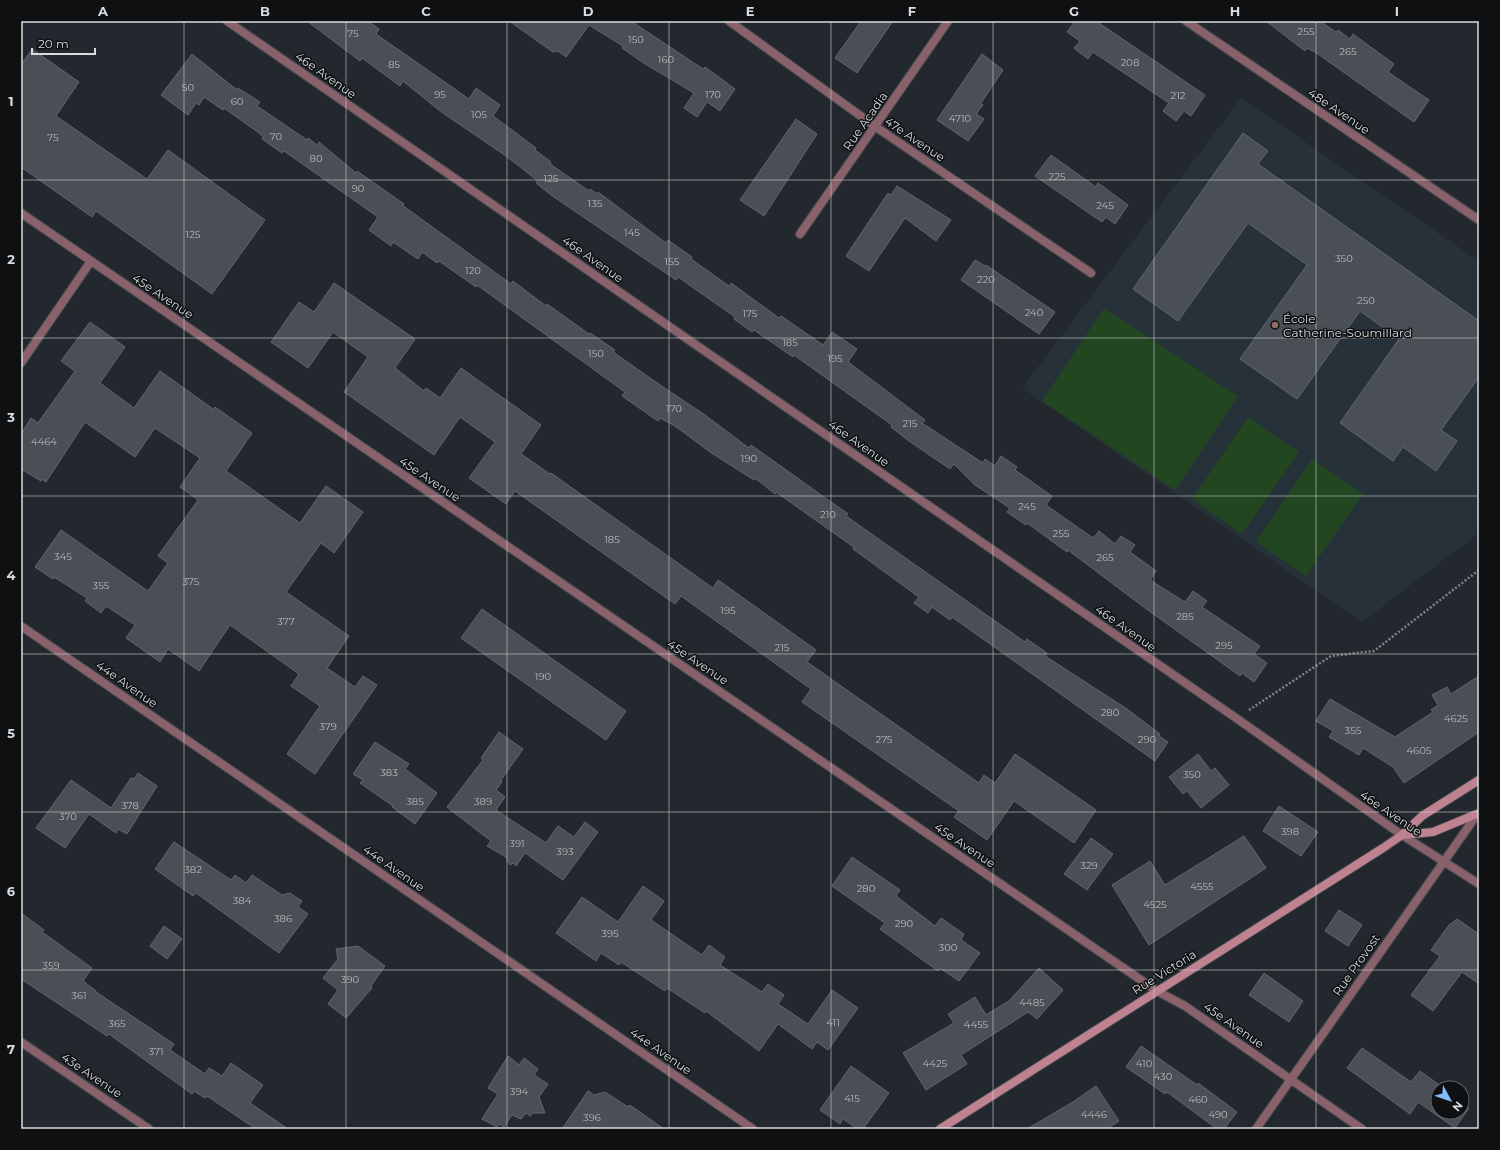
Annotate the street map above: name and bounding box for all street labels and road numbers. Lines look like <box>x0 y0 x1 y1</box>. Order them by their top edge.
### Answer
street label: 46e Avenue <box>293 48 359 102</box>
street label: 48e Avenue <box>1305 85 1373 137</box>
street label: Rue Acadia <box>839 89 891 153</box>
street label: 47e Avenue <box>882 113 948 165</box>
street label: 46e Avenue <box>560 232 626 286</box>
street label: 45e Avenue <box>130 270 196 322</box>
street label: 46e Avenue <box>826 416 892 470</box>
street label: 45e Avenue <box>397 453 463 505</box>
street label: 46e Avenue <box>1093 601 1159 655</box>
street label: 45e Avenue <box>665 636 731 688</box>
street label: 44e Avenue <box>93 657 161 711</box>
street label: 46e Avenue <box>1357 787 1425 839</box>
street label: 45e Avenue <box>932 819 998 871</box>
street label: 44e Avenue <box>360 841 428 895</box>
street label: Rue Provost <box>1329 931 1383 999</box>
street label: Rue Victoria <box>1129 946 1199 998</box>
street label: 45e Avenue <box>1201 999 1267 1051</box>
street label: 44e Avenue <box>627 1024 695 1078</box>
street label: 43e Avenue <box>59 1049 125 1101</box>

